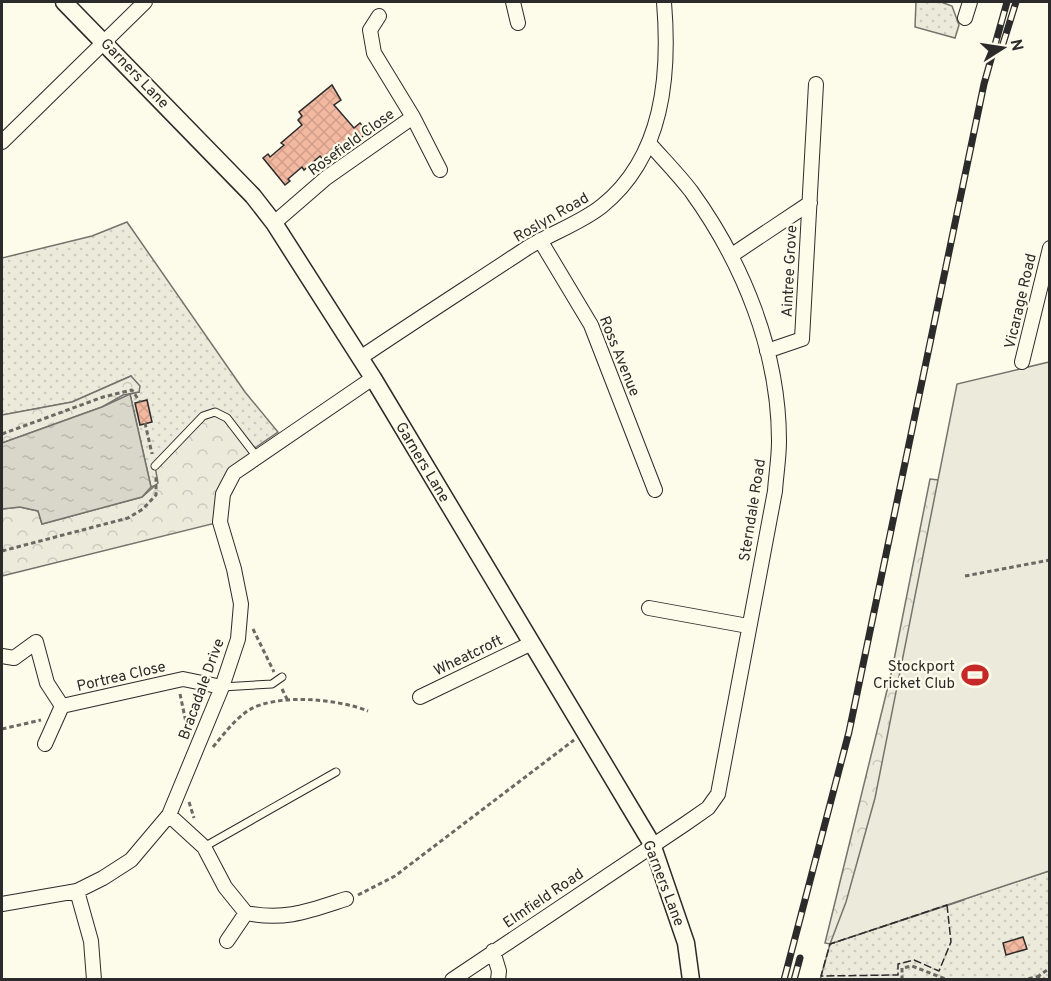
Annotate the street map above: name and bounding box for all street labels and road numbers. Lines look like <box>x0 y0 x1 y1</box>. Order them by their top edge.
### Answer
street label: Garners Lane <box>96 35 172 113</box>
street label: Rosefield Close <box>305 106 399 181</box>
street label: Roslyn Road <box>511 189 593 247</box>
street label: Aintree Grove <box>779 224 802 318</box>
street label: Vicarage Road <box>1001 252 1042 351</box>
street label: Ross Avenue <box>594 314 643 400</box>
street label: Garners Lane <box>390 419 453 506</box>
street label: Sterndale Road <box>736 458 771 563</box>
street label: Wheatcroft <box>431 631 506 681</box>
street label: Bracadale Drive <box>175 636 230 743</box>
street label: Portrea Close <box>75 658 168 697</box>
street label: Garners Lane <box>638 838 688 929</box>
street label: Elmfield Road <box>500 865 588 933</box>

